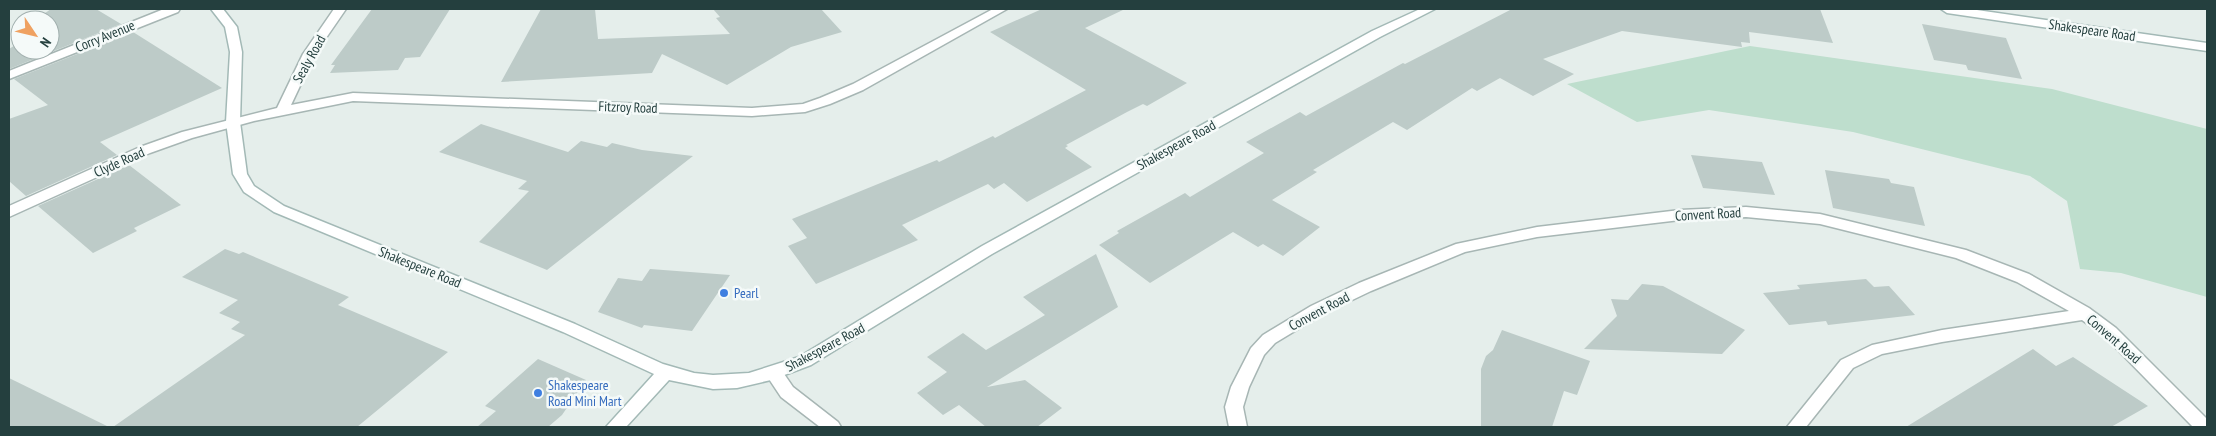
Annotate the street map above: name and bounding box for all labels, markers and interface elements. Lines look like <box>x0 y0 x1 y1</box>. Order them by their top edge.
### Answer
north arrow <box>10 10 60 60</box>
street label: Shakespeare Road <box>2047 15 2137 45</box>
street label: Corry Avenue <box>73 16 138 56</box>
street label: Sealy Road <box>288 32 330 86</box>
text: N <box>36 34 55 51</box>
street label: Fitzroy Road <box>598 97 658 117</box>
street label: Shakespeare Road <box>1133 116 1219 174</box>
street label: Clyde Road <box>91 143 147 181</box>
street label: Convent Road <box>1674 203 1742 225</box>
street label: Shakespeare Road <box>376 242 464 292</box>
place label: Pearl <box>734 284 759 302</box>
marker: Pearl <box>718 287 730 299</box>
street label: Convent Road <box>1286 287 1352 335</box>
street label: Convent Road <box>2083 310 2145 368</box>
street label: Shakespeare Road <box>782 319 868 375</box>
place label: Shakespeare Road Mini Mart <box>548 376 622 410</box>
marker: Shakespeare Road Mini Mart <box>532 387 544 399</box>

